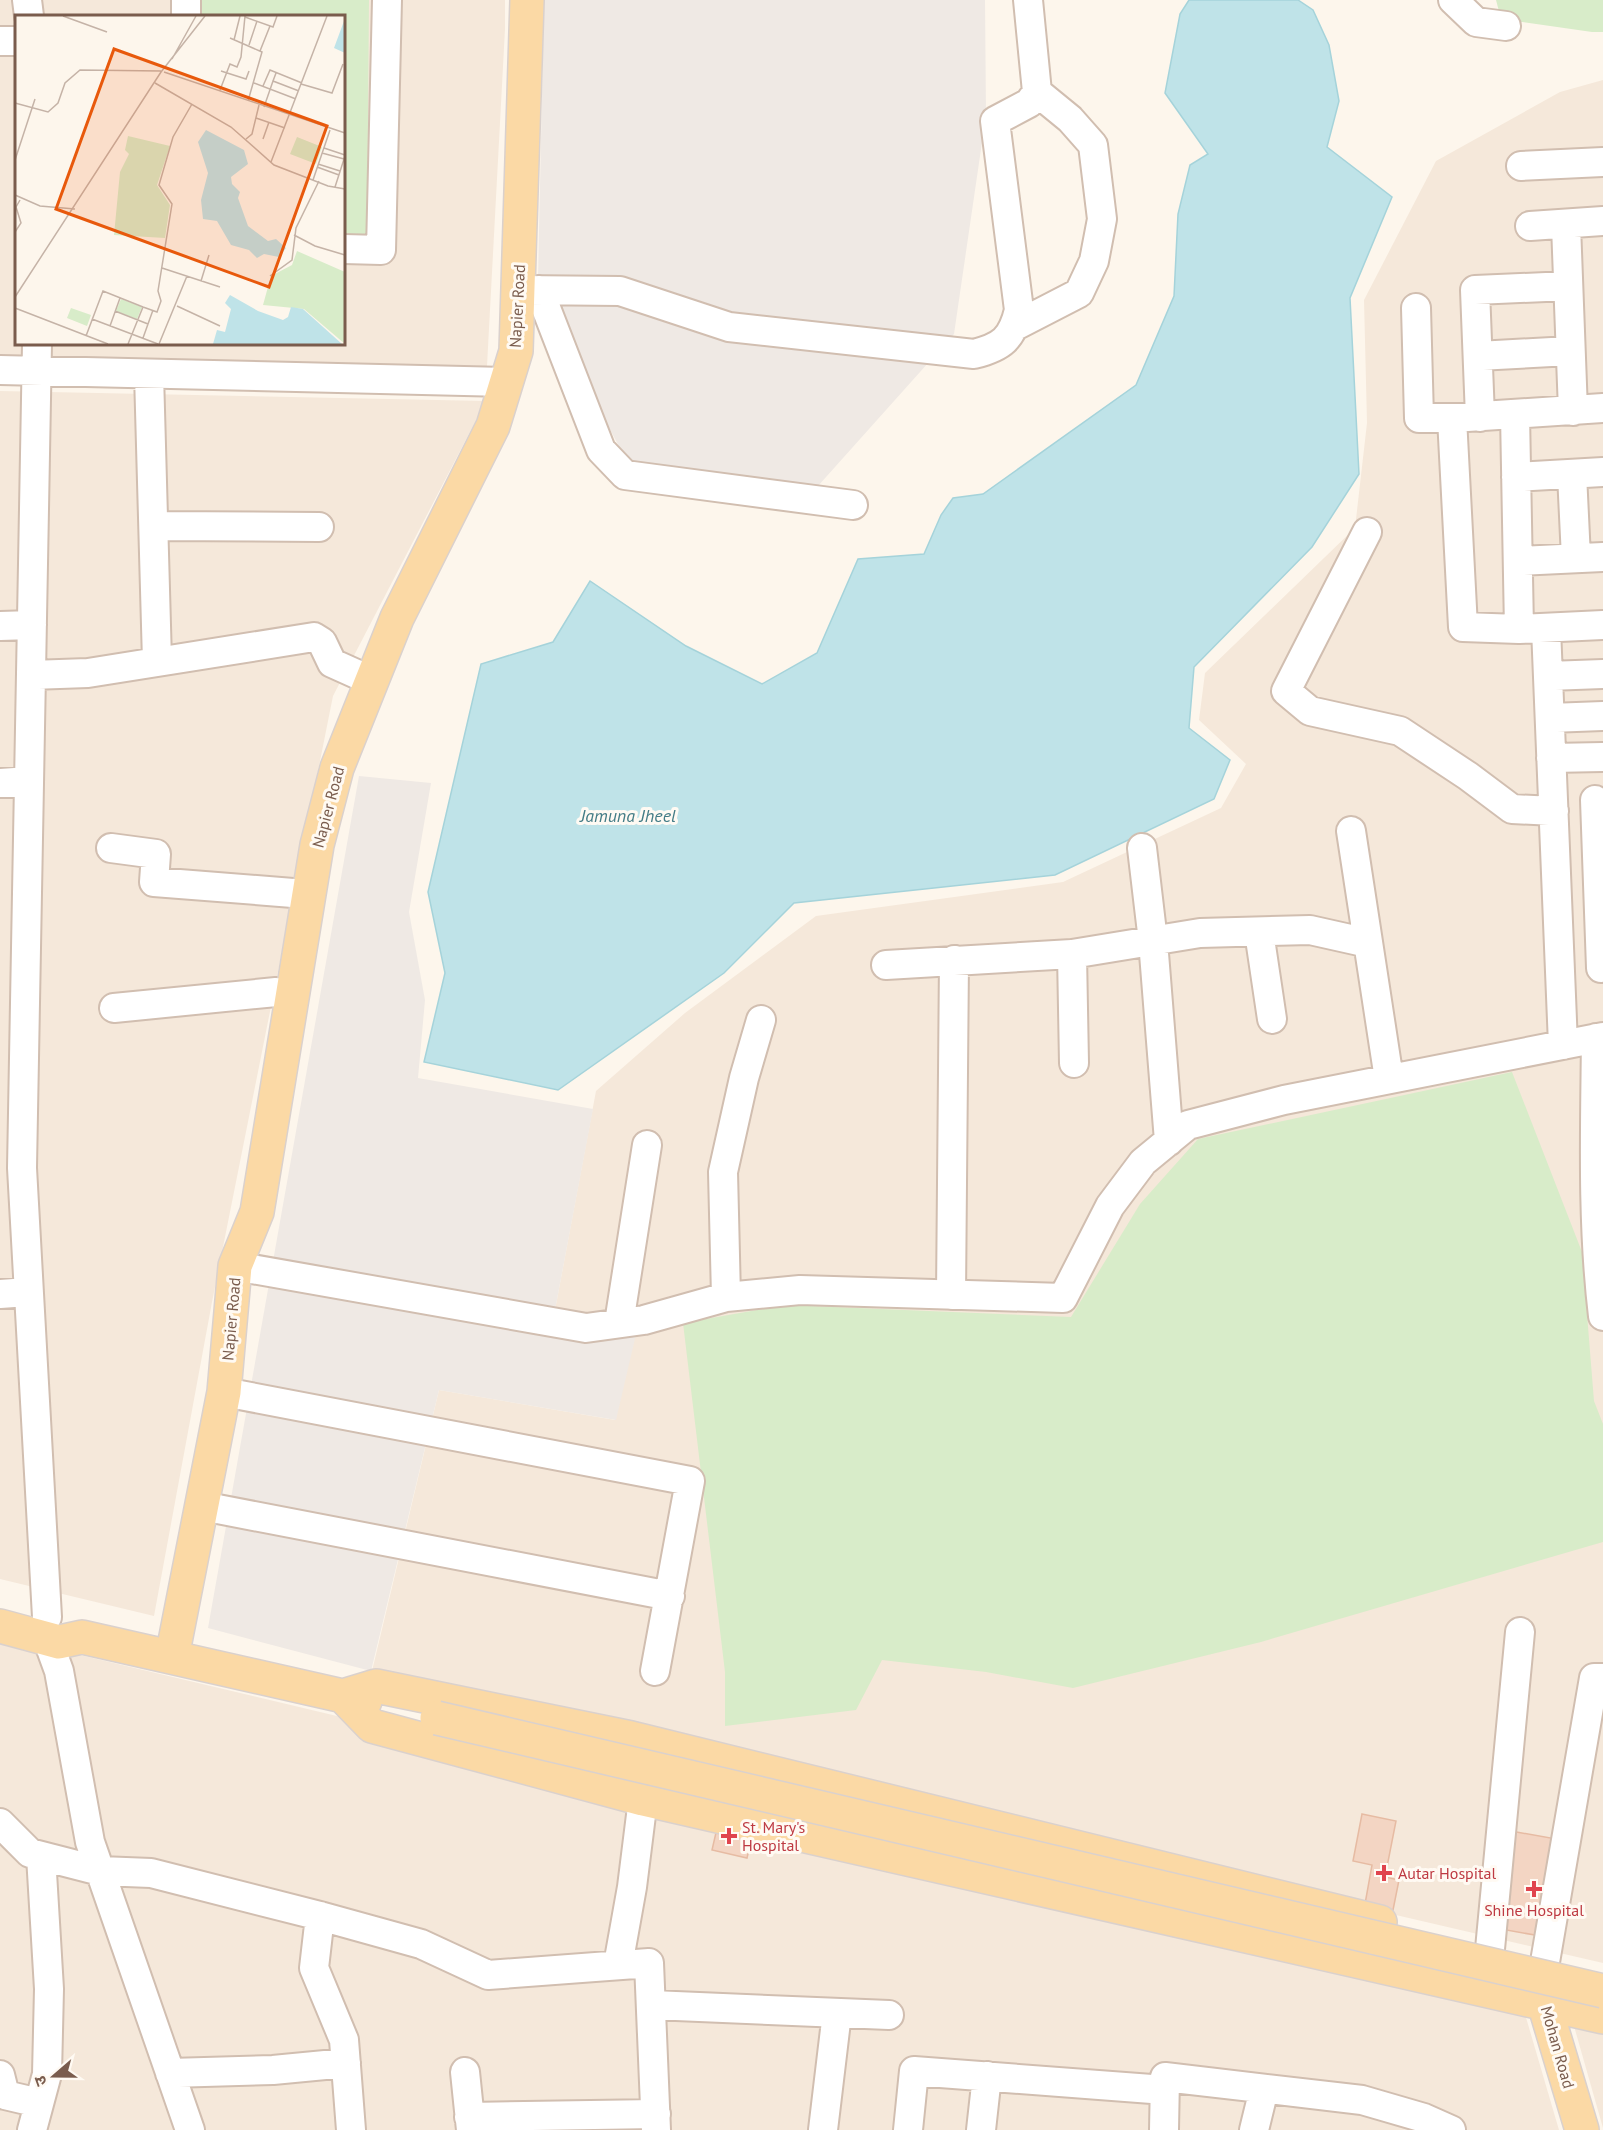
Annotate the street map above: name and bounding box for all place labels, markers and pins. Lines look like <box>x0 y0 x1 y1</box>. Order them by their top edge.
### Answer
place label: St. Mary's Hospital <box>742 1817 806 1855</box>
marker: St. Mary's Hospital <box>720 1827 738 1845</box>
place label: Autar Hospital <box>1398 1863 1496 1883</box>
marker: Autar Hospital <box>1375 1864 1393 1882</box>
marker: Shine Hospital <box>1525 1880 1543 1898</box>
place label: Shine Hospital <box>1484 1900 1584 1920</box>

